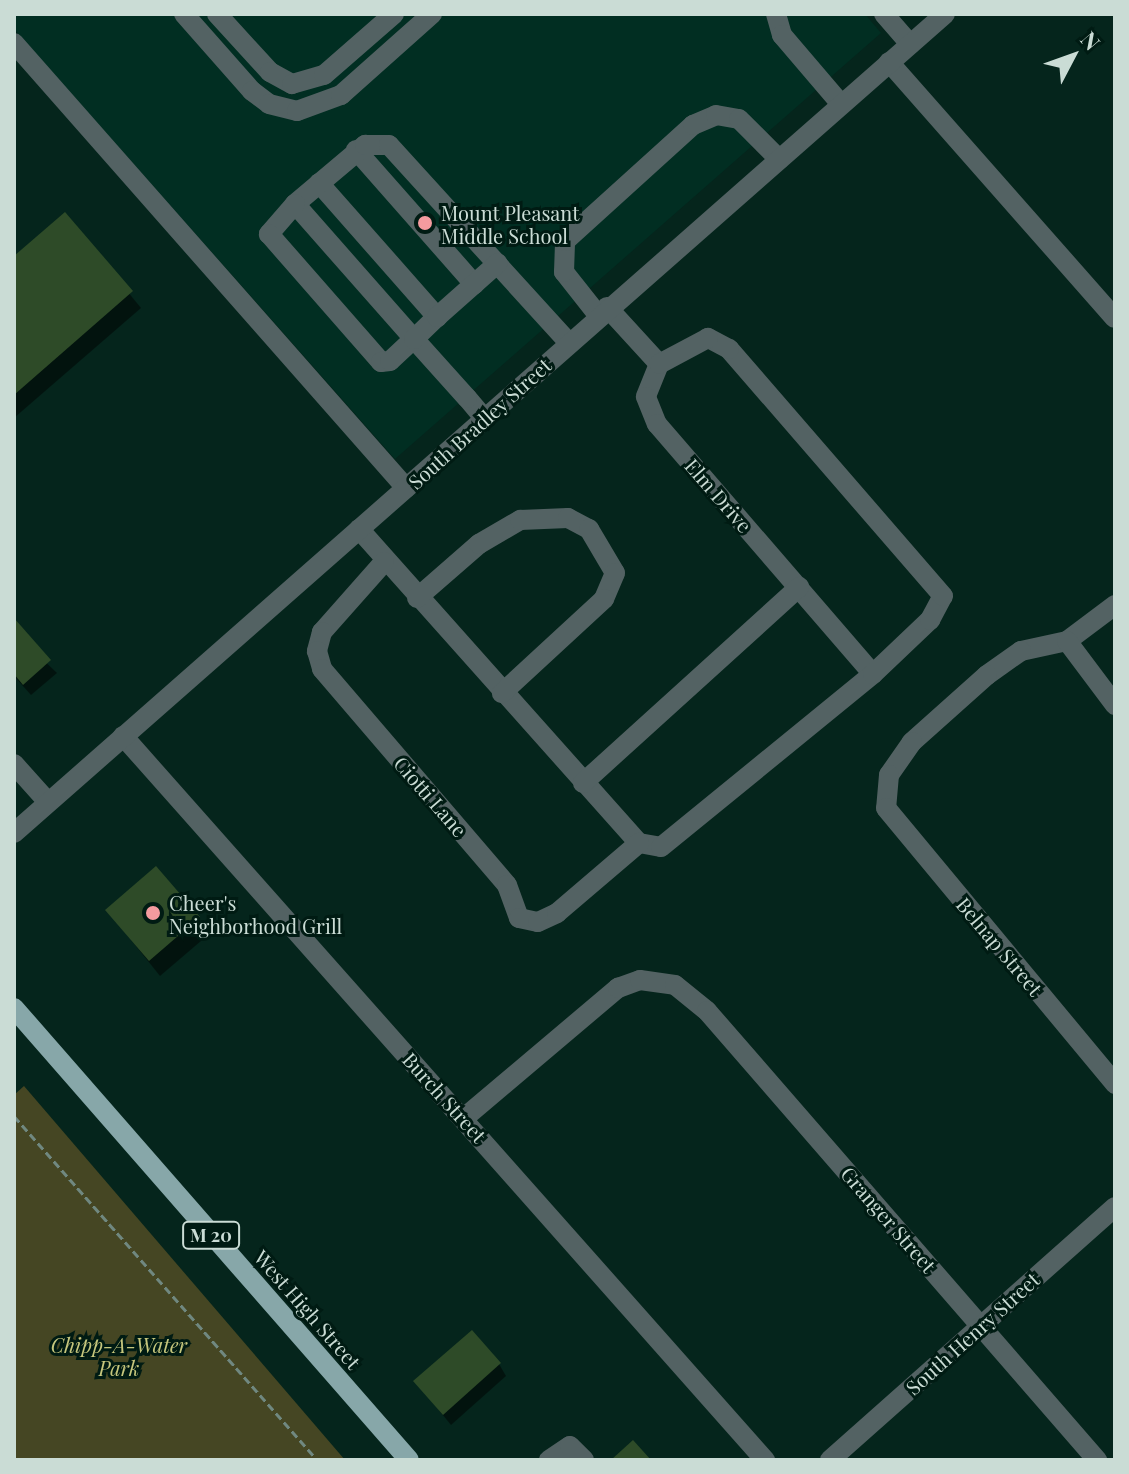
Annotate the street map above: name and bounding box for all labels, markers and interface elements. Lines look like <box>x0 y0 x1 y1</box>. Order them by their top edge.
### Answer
north arrow <box>1033 16 1113 96</box>
text: N <box>1075 24 1108 56</box>
place label: Mount Pleasant Middle School <box>441 200 580 247</box>
marker: Mount Pleasant Middle School <box>416 214 434 232</box>
street label: South Bradley Street <box>403 352 555 494</box>
street label: Elm Drive <box>681 453 757 537</box>
street label: Ciotti Lane <box>390 751 472 841</box>
place label: Cheer's Neighborhood Grill <box>169 890 342 937</box>
street label: Belnap Street <box>952 892 1048 1000</box>
marker: Cheer's Neighborhood Grill <box>144 904 162 922</box>
street label: Burch Street <box>398 1047 492 1147</box>
street label: Granger Street <box>836 1161 942 1277</box>
road number: M 20 <box>181 1221 241 1249</box>
street label: West High Street <box>250 1245 366 1373</box>
street label: South Henry Street <box>900 1267 1044 1399</box>
park label: Chipp-A-Water Park <box>51 1332 187 1379</box>

